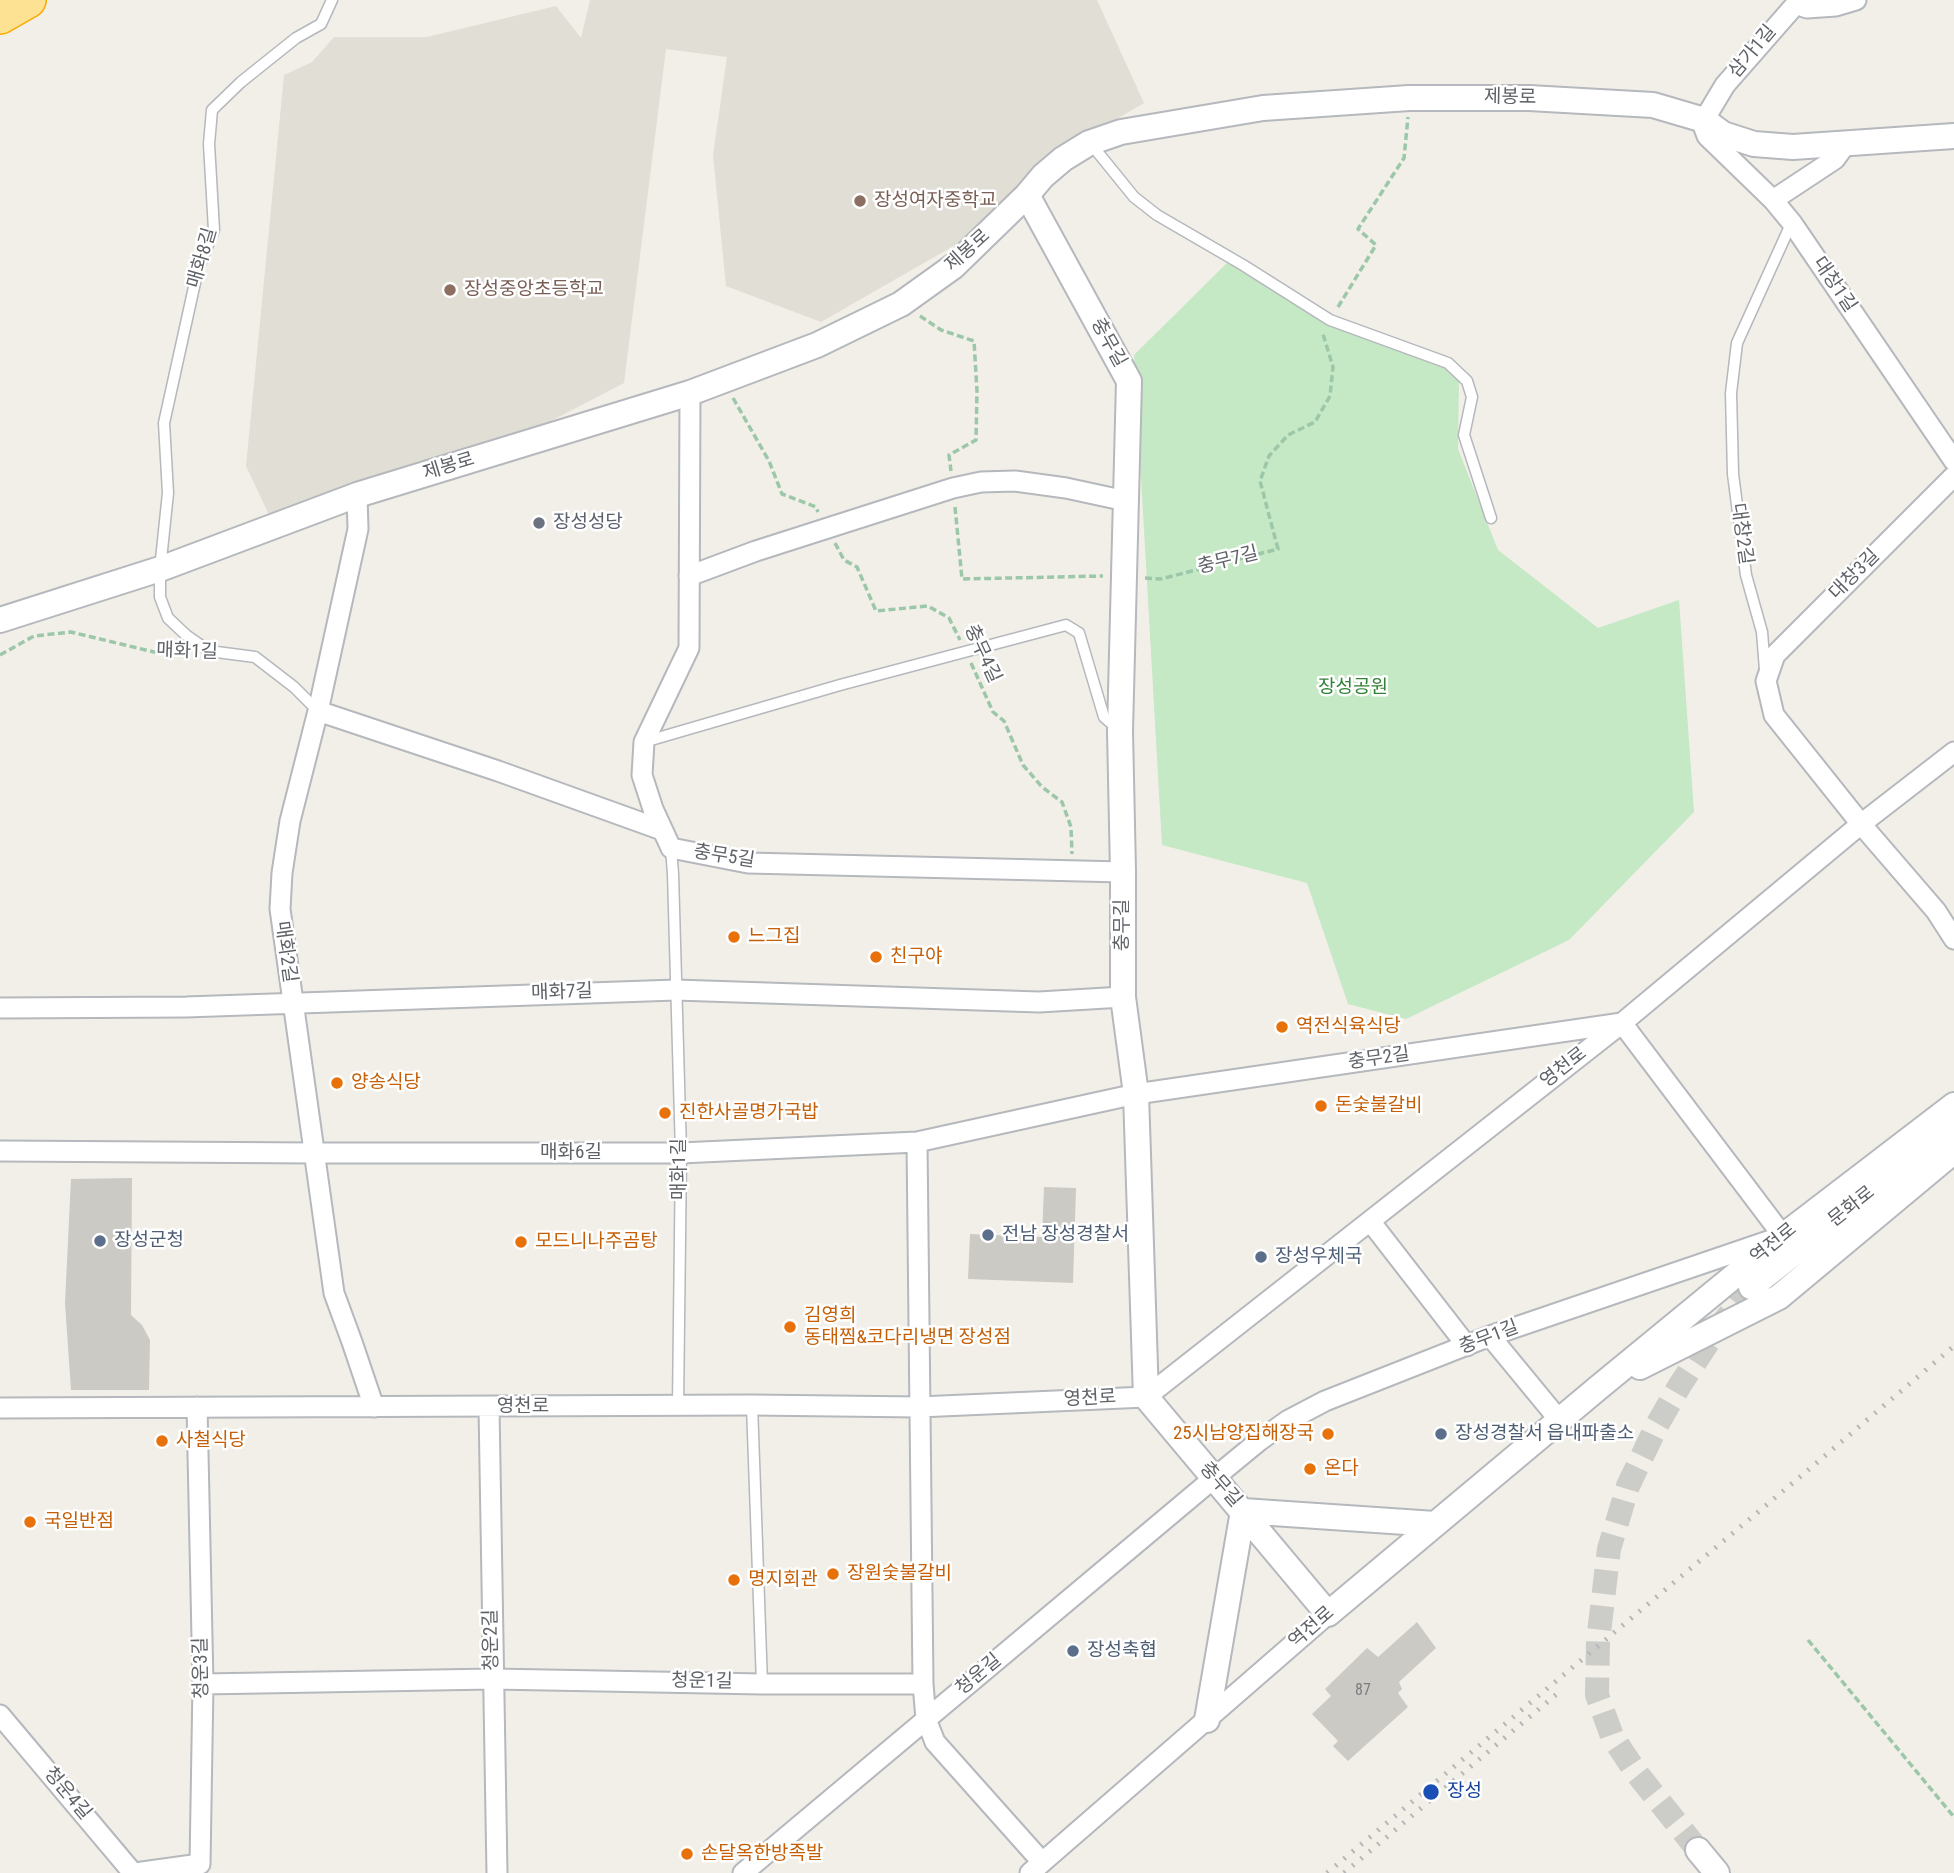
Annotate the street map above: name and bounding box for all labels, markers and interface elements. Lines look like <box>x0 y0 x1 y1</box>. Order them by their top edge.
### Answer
street label: 삼가1길 <box>1724 21 1782 83</box>
street label: 제봉로 <box>1484 86 1536 110</box>
place label: 장성여자중학교 <box>874 190 996 212</box>
marker: 장성여자중학교 <box>852 193 868 209</box>
street label: 매화8길 <box>184 225 222 291</box>
street label: 제봉로 <box>941 225 995 277</box>
street label: 대창1길 <box>1807 253 1861 317</box>
place label: 장성중앙초등학교 <box>464 279 604 301</box>
marker: 장성중앙초등학교 <box>442 282 458 298</box>
street label: 충무길 <box>1085 315 1131 371</box>
street label: 제봉로 <box>421 448 477 486</box>
street label: 대창2길 <box>1725 502 1757 566</box>
place label: 장성성당 <box>553 512 623 534</box>
marker: 장성성당 <box>531 515 547 531</box>
street label: 충무7길 <box>1195 542 1261 580</box>
street label: 대창3길 <box>1825 545 1885 605</box>
street label: 충무4길 <box>959 621 1005 687</box>
street label: 매화1길 <box>156 640 218 664</box>
park label: 장성공원 <box>1318 677 1388 699</box>
street label: 충무5길 <box>692 841 756 873</box>
street label: 충무길 <box>1112 899 1134 951</box>
street label: 매화2길 <box>269 920 301 984</box>
place label: 느그집 <box>748 926 800 948</box>
marker: 느그집 <box>726 929 742 945</box>
place label: 친구야 <box>890 946 942 968</box>
marker: 친구야 <box>868 949 884 965</box>
street label: 매화7길 <box>531 981 593 1005</box>
place label: 역전식육식당 <box>1296 1016 1401 1038</box>
marker: 역전식육식당 <box>1274 1019 1290 1035</box>
street label: 충무2길 <box>1347 1043 1411 1075</box>
street label: 영천로 <box>1536 1043 1592 1093</box>
place label: 양송식당 <box>351 1072 421 1094</box>
marker: 양송식당 <box>329 1075 345 1091</box>
place label: 돈숯불갈비 <box>1335 1095 1422 1117</box>
marker: 돈숯불갈비 <box>1313 1098 1329 1114</box>
place label: 진한사골명가국밥 <box>679 1102 819 1124</box>
marker: 진한사골명가국밥 <box>657 1105 673 1121</box>
street label: 매화1길 <box>669 1138 691 1200</box>
street label: 매화6길 <box>540 1142 602 1164</box>
street label: 문화로 <box>1824 1182 1880 1232</box>
street label: 역전로 <box>1746 1219 1802 1269</box>
place label: 전남 장성경찰서 <box>1002 1224 1129 1246</box>
marker: 전남 장성경찰서 <box>980 1227 996 1243</box>
place label: 장성군청 <box>114 1230 184 1252</box>
place label: 모드니나주곰탕 <box>535 1231 657 1253</box>
marker: 장성군청 <box>92 1233 108 1249</box>
marker: 모드니나주곰탕 <box>513 1234 529 1250</box>
place label: 장성우체국 <box>1275 1246 1362 1268</box>
marker: 장성우체국 <box>1253 1249 1269 1265</box>
place label: 김영희 동태찜&코다리냉면 장성점 <box>804 1305 1011 1349</box>
street label: 충무1길 <box>1456 1316 1522 1360</box>
marker: 김영희 동태찜&코다리냉면 장성점 <box>782 1319 798 1335</box>
street label: 영천로 <box>1063 1386 1117 1412</box>
street label: 영천로 <box>497 1396 549 1418</box>
place label: 25시남양집해장국 <box>1173 1423 1314 1445</box>
place label: 장성경찰서 읍내파출소 <box>1455 1423 1634 1445</box>
marker: 25시남양집해장국 <box>1320 1426 1336 1442</box>
marker: 장성경찰서 읍내파출소 <box>1433 1426 1449 1442</box>
place label: 사철식당 <box>176 1430 246 1452</box>
marker: 사철식당 <box>154 1433 170 1449</box>
street label: 충무길 <box>1194 1458 1246 1512</box>
place label: 온다 <box>1324 1458 1359 1480</box>
marker: 온다 <box>1302 1461 1318 1477</box>
place label: 국일반점 <box>44 1511 114 1533</box>
marker: 국일반점 <box>22 1514 38 1530</box>
place label: 장원숯불갈비 <box>847 1563 952 1585</box>
marker: 장원숯불갈비 <box>825 1566 841 1582</box>
place label: 명지회관 <box>748 1569 818 1591</box>
marker: 명지회관 <box>726 1572 742 1588</box>
street label: 역전로 <box>1285 1602 1339 1654</box>
street label: 청운2길 <box>480 1609 504 1671</box>
street label: 청운3길 <box>190 1637 214 1699</box>
place label: 장성축협 <box>1087 1640 1157 1662</box>
marker: 장성축협 <box>1065 1643 1081 1659</box>
street label: 청운길 <box>952 1649 1006 1701</box>
street label: 청운1길 <box>671 1670 733 1694</box>
house number: 87 <box>1355 1681 1371 1701</box>
street label: 청운4길 <box>38 1763 96 1825</box>
place label: 장성 <box>1447 1781 1482 1803</box>
marker: 장성 <box>1421 1782 1441 1802</box>
place label: 손달옥한방족발 <box>701 1843 823 1865</box>
marker: 손달옥한방족발 <box>679 1846 695 1862</box>

